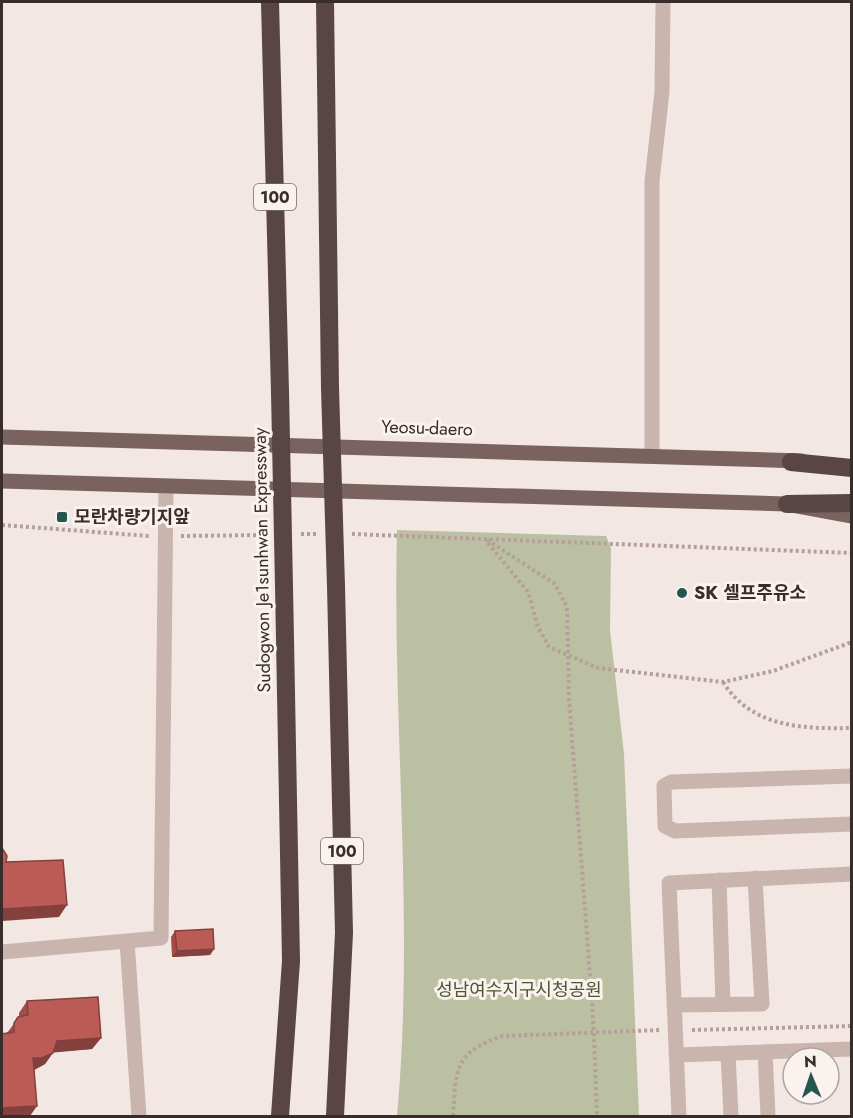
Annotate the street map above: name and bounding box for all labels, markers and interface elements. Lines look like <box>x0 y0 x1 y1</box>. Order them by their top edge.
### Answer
road number: 100 <box>254 184 296 210</box>
street label: Yeosu-daero <box>381 413 473 443</box>
street label: Sudogwon Je1sunhwan Expressway <box>247 427 277 693</box>
place label: 모란차량기지앞 <box>74 504 190 530</box>
marker: 모란차량기지앞 <box>55 510 69 524</box>
place label: SK 셀프주유소 <box>694 580 806 606</box>
marker: SK 셀프주유소 <box>675 586 689 600</box>
road number: 100 <box>321 838 363 864</box>
park label: 성남여수지구시청공원 <box>436 977 602 1003</box>
north arrow <box>781 1046 841 1106</box>
text: N <box>804 1050 817 1073</box>

